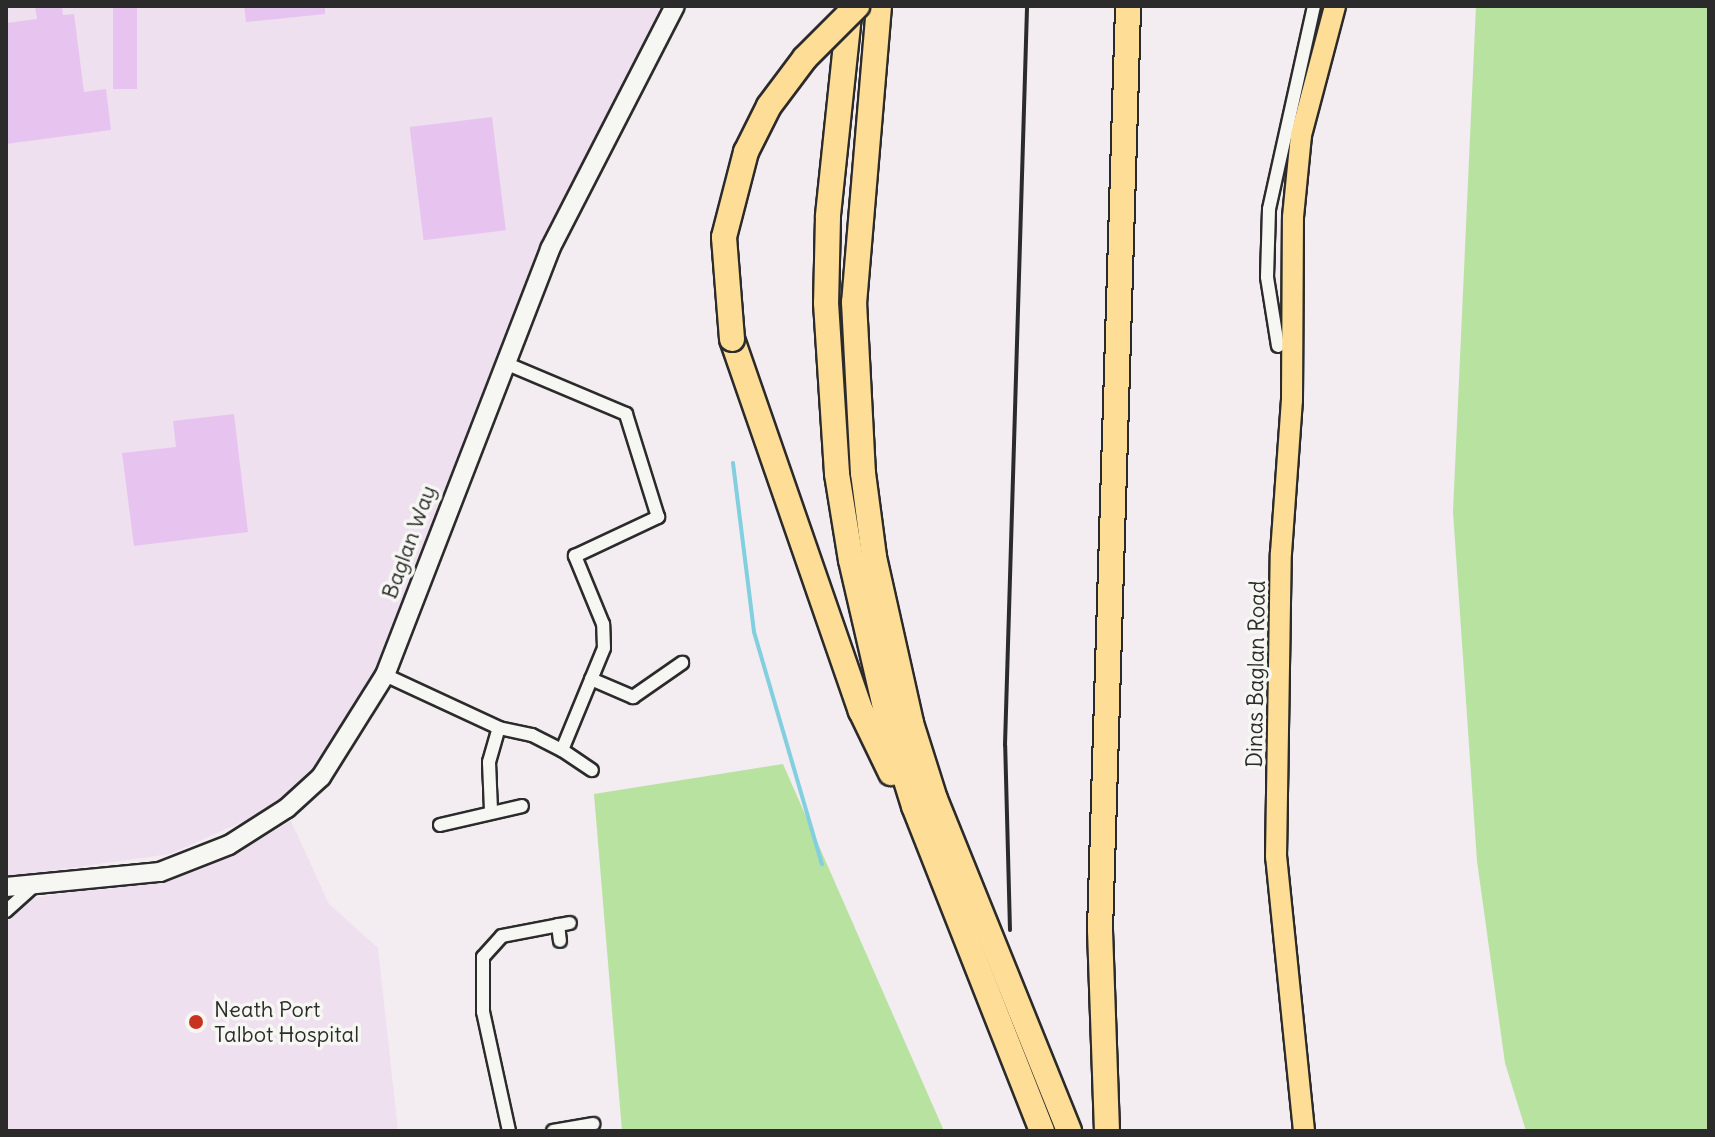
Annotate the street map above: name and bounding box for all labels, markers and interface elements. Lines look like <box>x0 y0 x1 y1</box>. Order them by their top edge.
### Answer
street label: Baglan Way <box>376 482 442 602</box>
street label: Dinas Baglan Road <box>1241 580 1271 768</box>
place label: Neath Port Talbot Hospital <box>214 996 359 1048</box>
marker: Neath Port Talbot Hospital <box>185 1011 207 1033</box>

